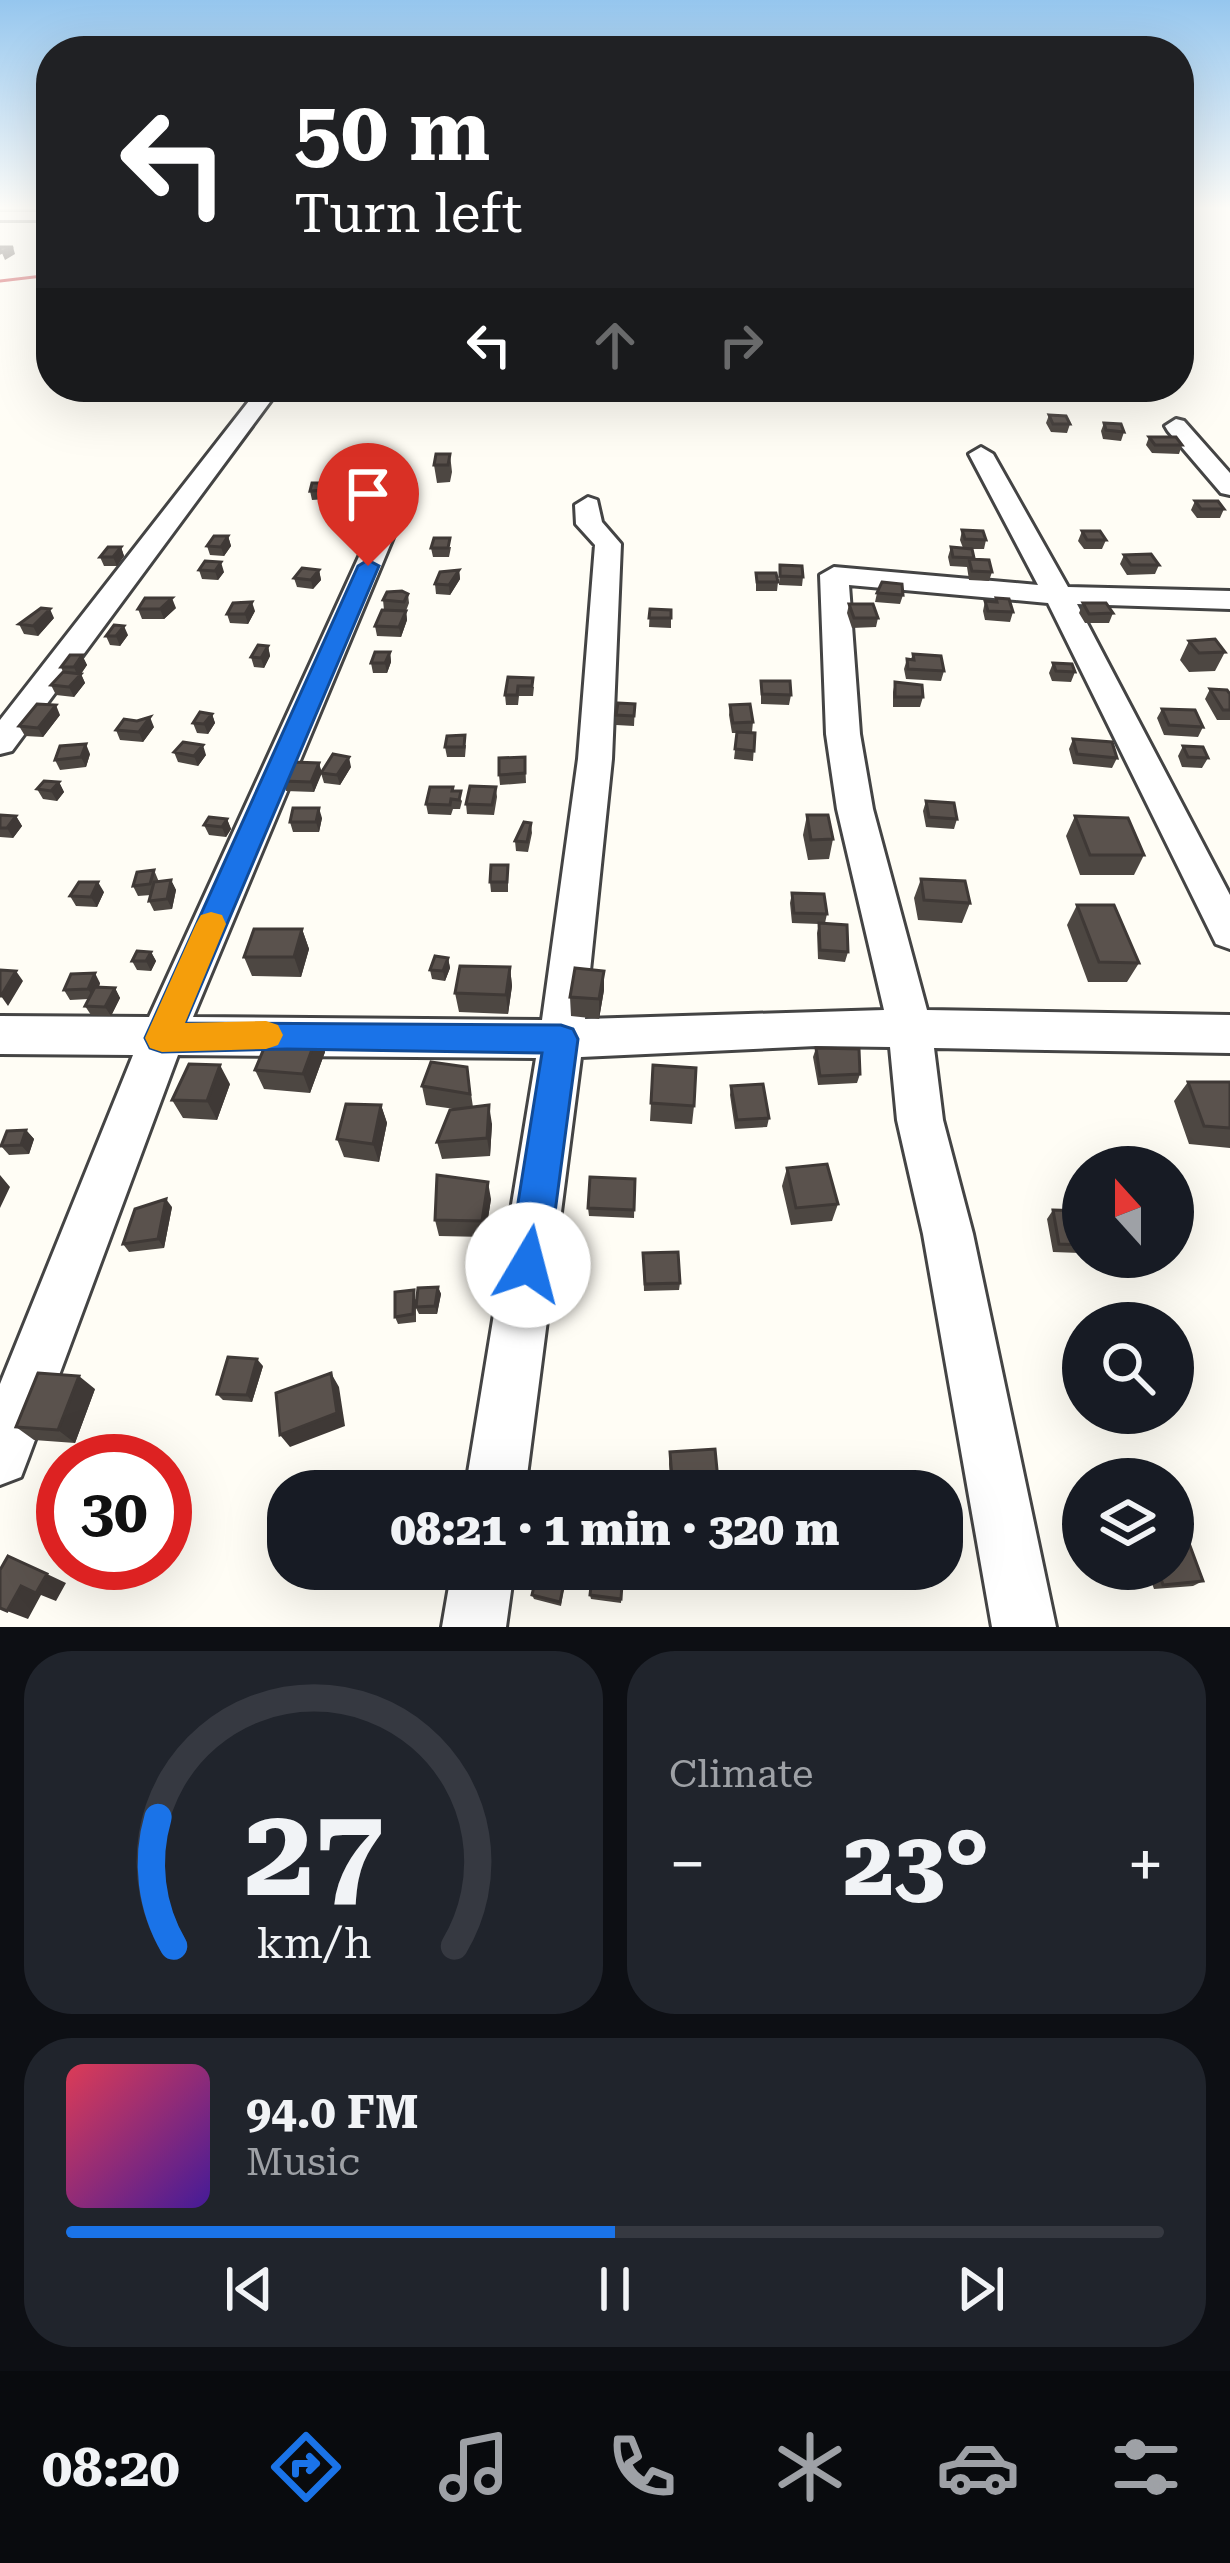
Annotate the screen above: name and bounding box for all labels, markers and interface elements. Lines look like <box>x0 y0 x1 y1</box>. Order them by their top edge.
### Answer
text: 50 m <box>294 82 490 180</box>
icon: left <box>96 84 252 240</box>
text: Turn left <box>294 182 522 245</box>
icon: left <box>456 312 522 378</box>
icon: ahead <box>582 312 648 378</box>
icon: right <box>708 312 774 378</box>
pin <box>317 443 419 566</box>
icon: arrive <box>335 461 401 527</box>
north arrow <box>1062 1146 1194 1278</box>
map controls <box>1062 1146 1194 1590</box>
position arrow <box>465 1202 591 1328</box>
button: search <box>1062 1302 1194 1434</box>
speed limit sign: 30 <box>36 1434 192 1590</box>
button: layers <box>1062 1458 1194 1590</box>
text: 08:21 · 1 min · 320 m <box>391 1503 839 1556</box>
text: Climate <box>669 1751 813 1797</box>
text: 27 <box>244 1779 383 1925</box>
text: 23° <box>844 1812 989 1917</box>
text: − <box>669 1826 706 1903</box>
text: + <box>1127 1826 1164 1903</box>
text: km/h <box>256 1917 371 1967</box>
text: 94.0 FM <box>246 2086 418 2139</box>
text: Music <box>246 2139 360 2185</box>
icon: previous <box>216 2256 282 2322</box>
icon: pause <box>582 2256 648 2322</box>
icon: next <box>948 2256 1014 2322</box>
icon: directions <box>264 2425 348 2509</box>
icon: music <box>432 2425 516 2509</box>
icon: phone <box>600 2425 684 2509</box>
icon: climate <box>768 2425 852 2509</box>
icon: car <box>936 2425 1020 2509</box>
icon: filters <box>1104 2425 1188 2509</box>
text: 08:20 <box>42 2436 180 2499</box>

